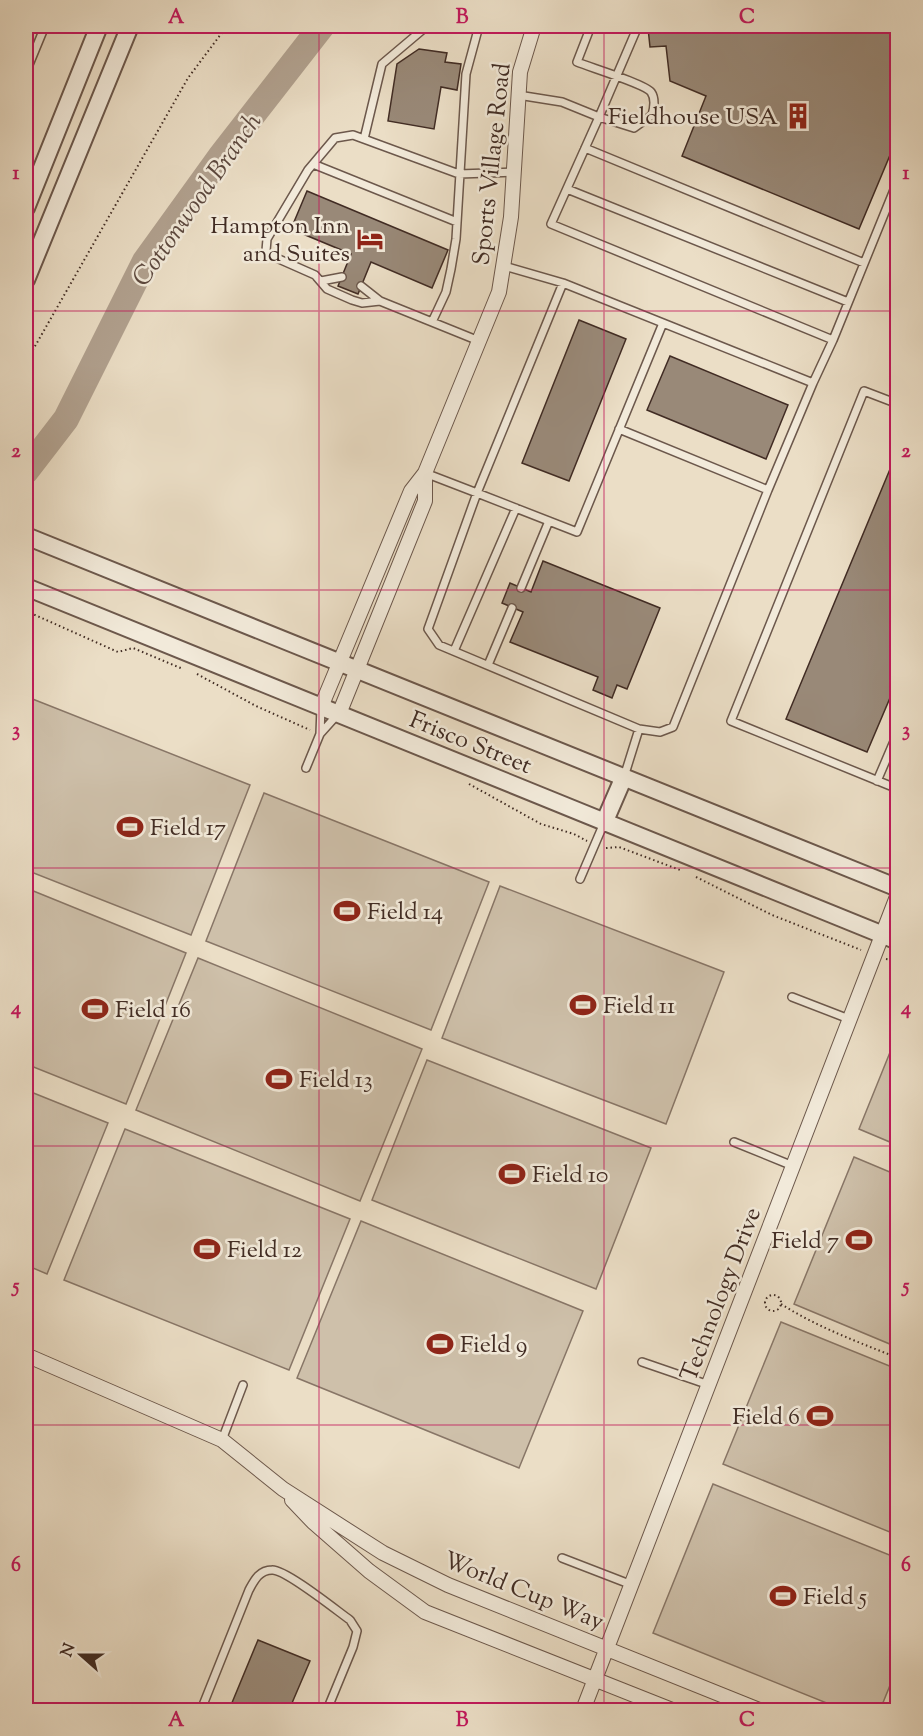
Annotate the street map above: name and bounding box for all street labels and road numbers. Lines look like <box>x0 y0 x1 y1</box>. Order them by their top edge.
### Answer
street label: Sports Village Road <box>465 61 521 267</box>
street label: Frisco Street <box>404 704 537 784</box>
street label: Technology Drive <box>673 1203 771 1387</box>
street label: World Cup Way <box>438 1544 609 1640</box>

